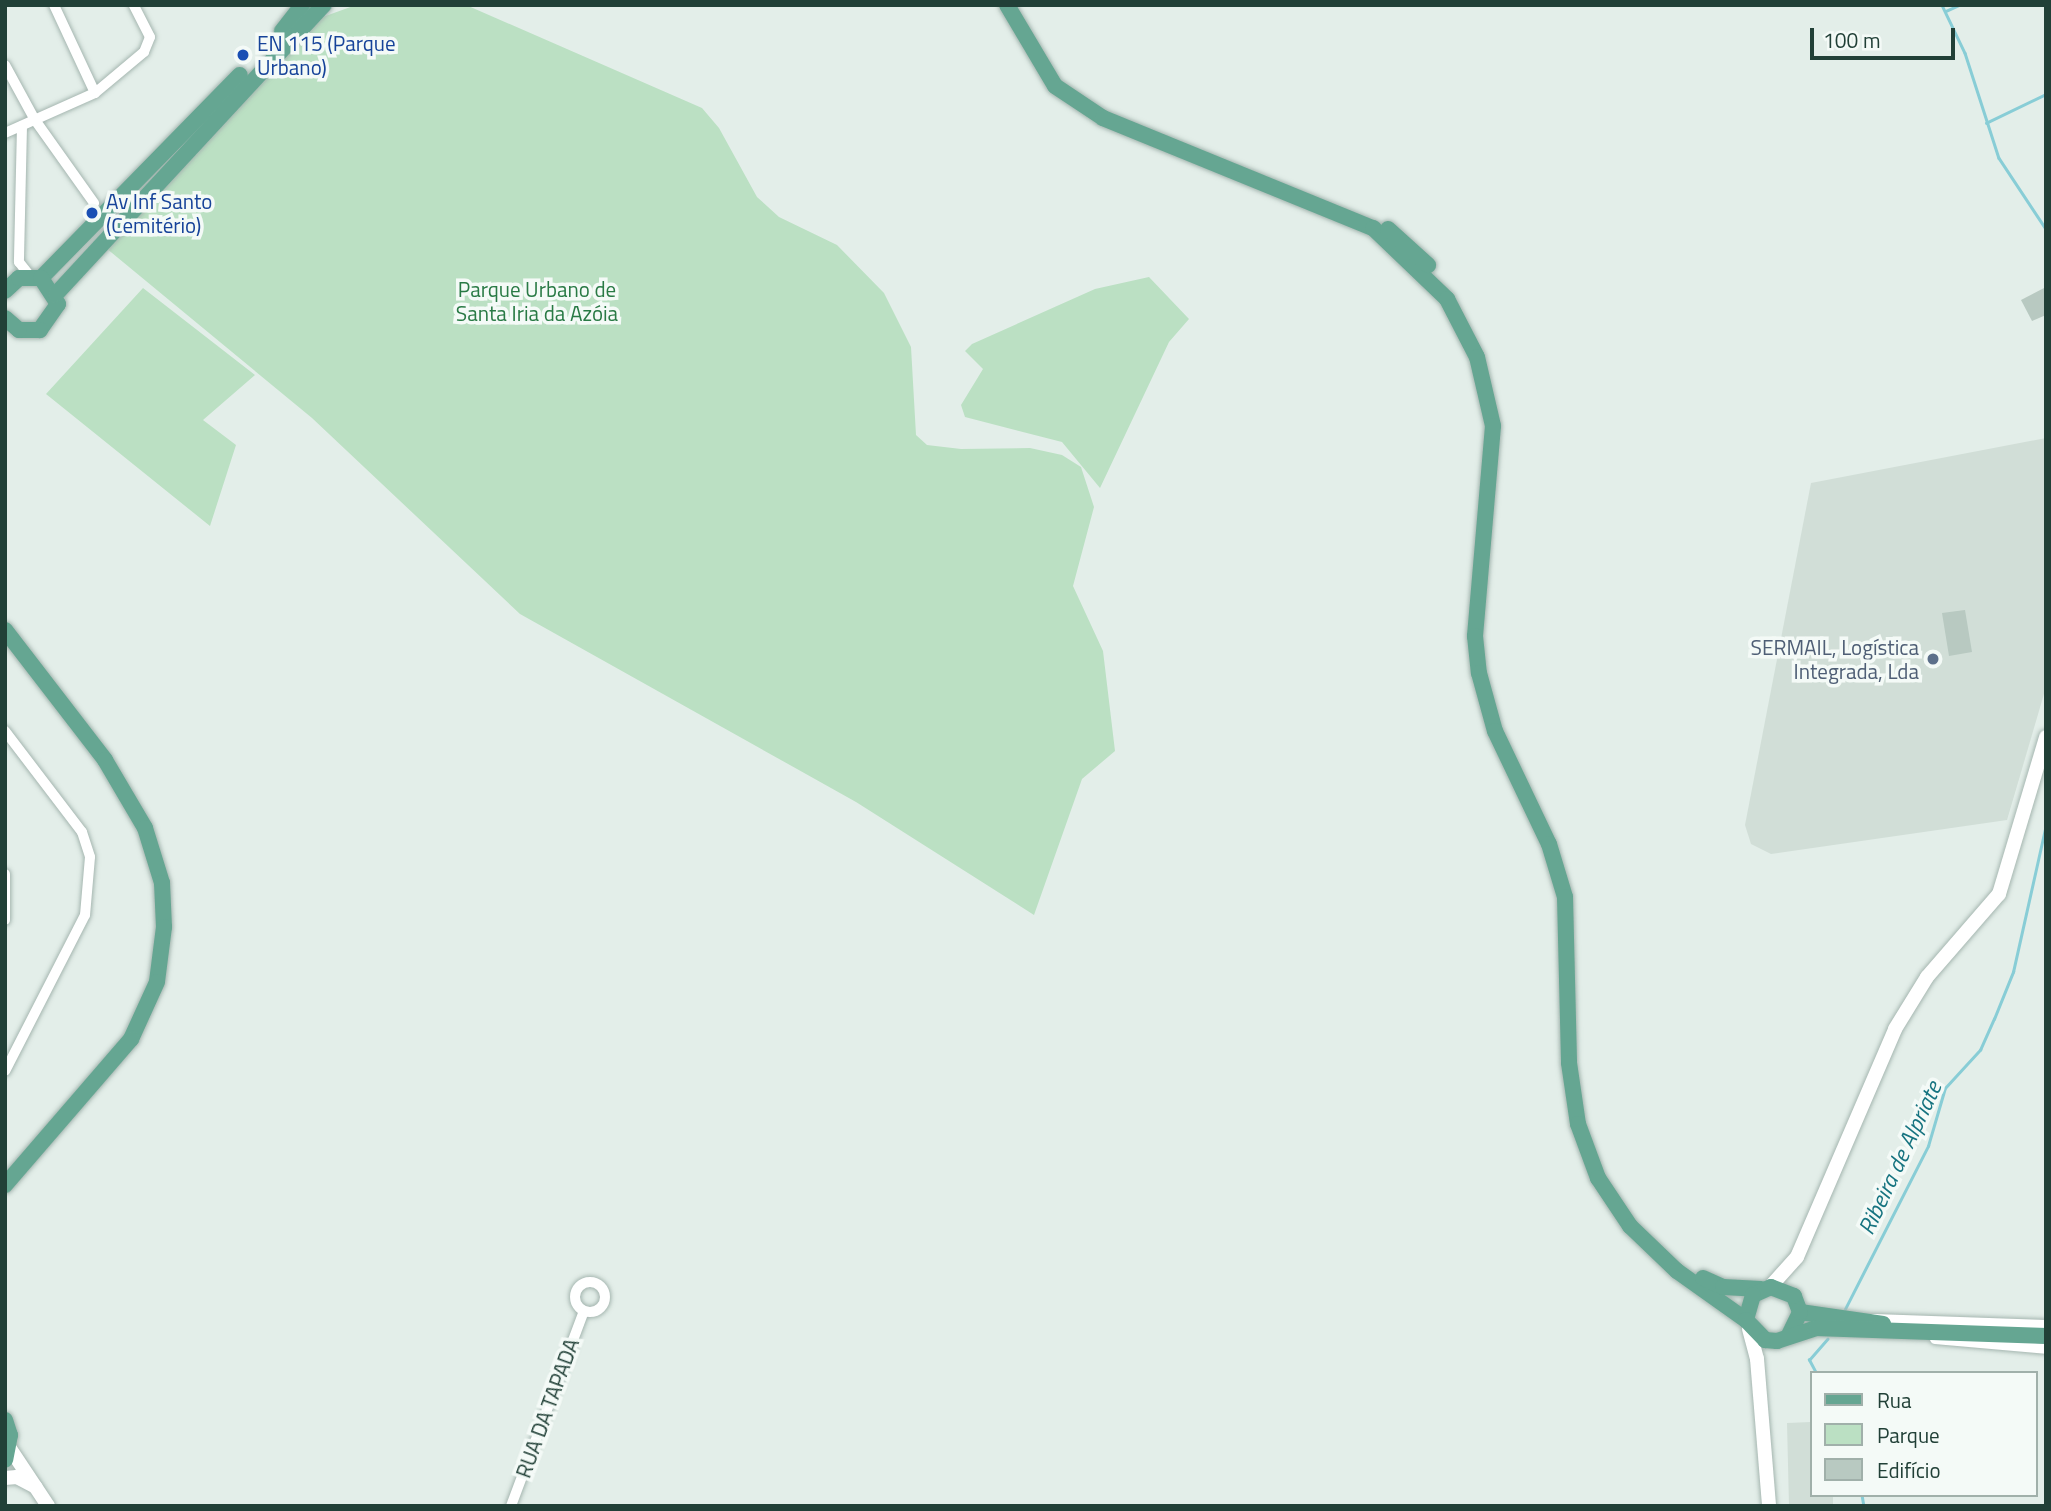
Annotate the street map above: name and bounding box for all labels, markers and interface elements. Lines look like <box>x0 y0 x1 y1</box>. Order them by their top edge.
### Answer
scale bar <box>1813 14 1958 58</box>
text: 100 m <box>1823 24 1880 56</box>
place label: EN 115 (Parque Urbano) <box>257 30 396 80</box>
marker: EN 115 (Parque Urbano) <box>235 47 251 63</box>
place label: Av Inf Santo (Cemitério) <box>106 188 212 238</box>
marker: Av Inf Santo (Cemitério) <box>84 205 100 221</box>
park label: Parque Urbano de Santa Iria da Azóia <box>456 276 618 326</box>
place label: SERMAIL, Logística Integrada, Lda <box>1751 634 1919 684</box>
marker: SERMAIL, Logística Integrada, Lda <box>1925 651 1941 667</box>
water label: Ribeira de Alpriate <box>1852 1077 1948 1239</box>
street label: RUA DA TAPADA <box>510 1335 584 1481</box>
legend <box>1810 1371 2037 1497</box>
text: Rua <box>1877 1384 1912 1416</box>
text: Parque <box>1877 1419 1940 1451</box>
text: Edifício <box>1877 1454 1941 1486</box>

